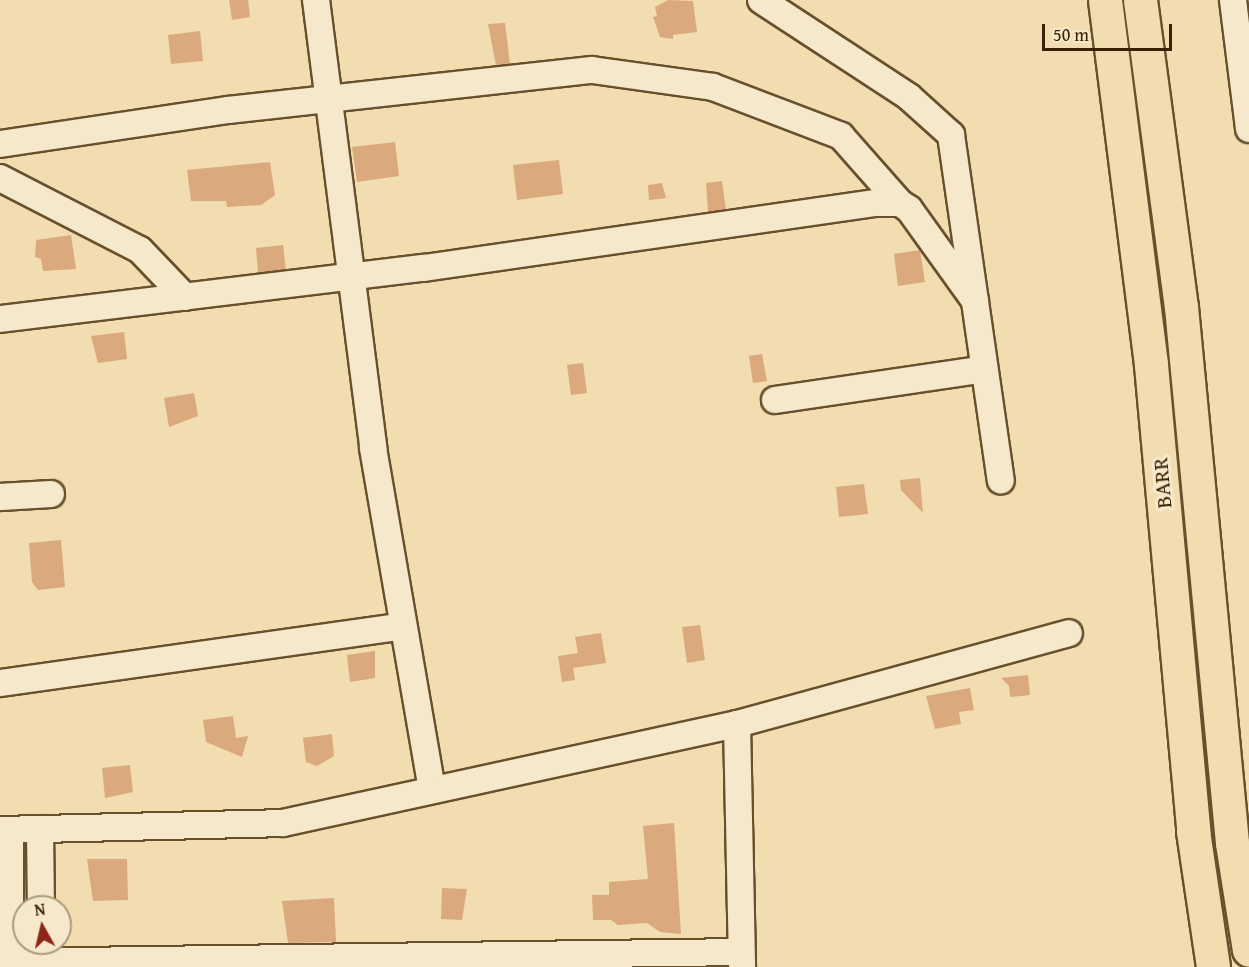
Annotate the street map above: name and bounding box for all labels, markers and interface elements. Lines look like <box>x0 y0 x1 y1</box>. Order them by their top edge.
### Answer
scale bar <box>1045 12 1176 50</box>
text: 50 m <box>1053 21 1089 48</box>
street label: BARR <box>1147 456 1177 510</box>
north arrow <box>12 895 72 955</box>
text: N <box>33 897 47 922</box>

